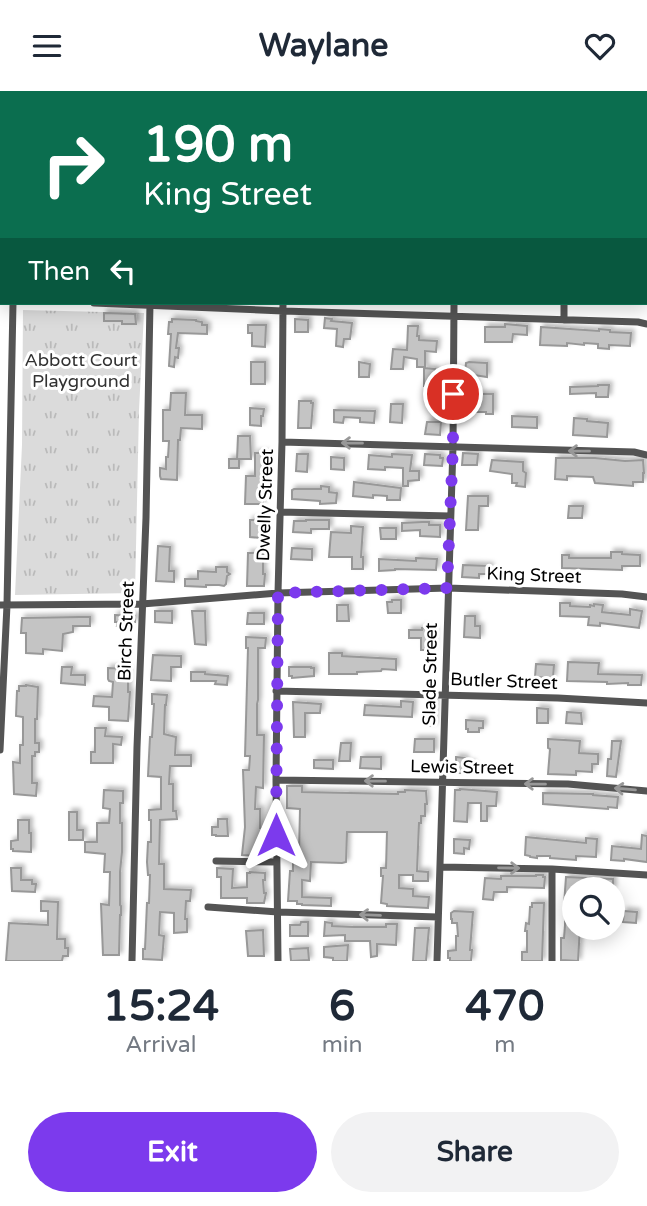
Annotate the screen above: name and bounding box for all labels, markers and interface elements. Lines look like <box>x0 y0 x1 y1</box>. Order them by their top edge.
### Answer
icon: menu <box>28 27 66 65</box>
text: Waylane <box>259 27 388 65</box>
icon: heart <box>581 27 619 65</box>
text: 190 m <box>143 116 293 175</box>
icon: right <box>28 119 119 210</box>
text: King Street <box>143 176 312 214</box>
icon: left <box>104 252 142 290</box>
text: Then <box>28 256 90 287</box>
park label: Abbott Court Playground <box>24 349 138 392</box>
pin <box>423 364 483 424</box>
icon: arrive <box>434 375 472 413</box>
one-way arrow <box>340 437 363 450</box>
one-way arrow <box>568 445 591 458</box>
street label: Dwelly Street <box>252 448 278 562</box>
street label: King Street <box>486 562 582 588</box>
street label: Birch Street <box>113 580 139 681</box>
street label: Slade Street <box>418 622 442 726</box>
street label: Butler Street <box>450 668 558 694</box>
street label: Lewis Street <box>410 755 514 779</box>
one-way arrow <box>364 774 387 787</box>
one-way arrow <box>524 777 547 791</box>
one-way arrow <box>614 783 637 796</box>
position arrow <box>239 798 313 872</box>
one-way arrow <box>497 861 520 875</box>
map controls <box>562 877 625 940</box>
button: search <box>562 877 625 940</box>
one-way arrow <box>359 908 382 922</box>
text: 15:24 <box>103 981 219 1032</box>
text: 6 <box>329 981 355 1032</box>
text: 470 <box>465 981 544 1032</box>
text: Arrival <box>125 1031 196 1059</box>
text: min <box>322 1031 363 1059</box>
text: m <box>494 1031 515 1059</box>
button: Exit <box>28 1112 317 1192</box>
button: Share <box>331 1112 619 1192</box>

